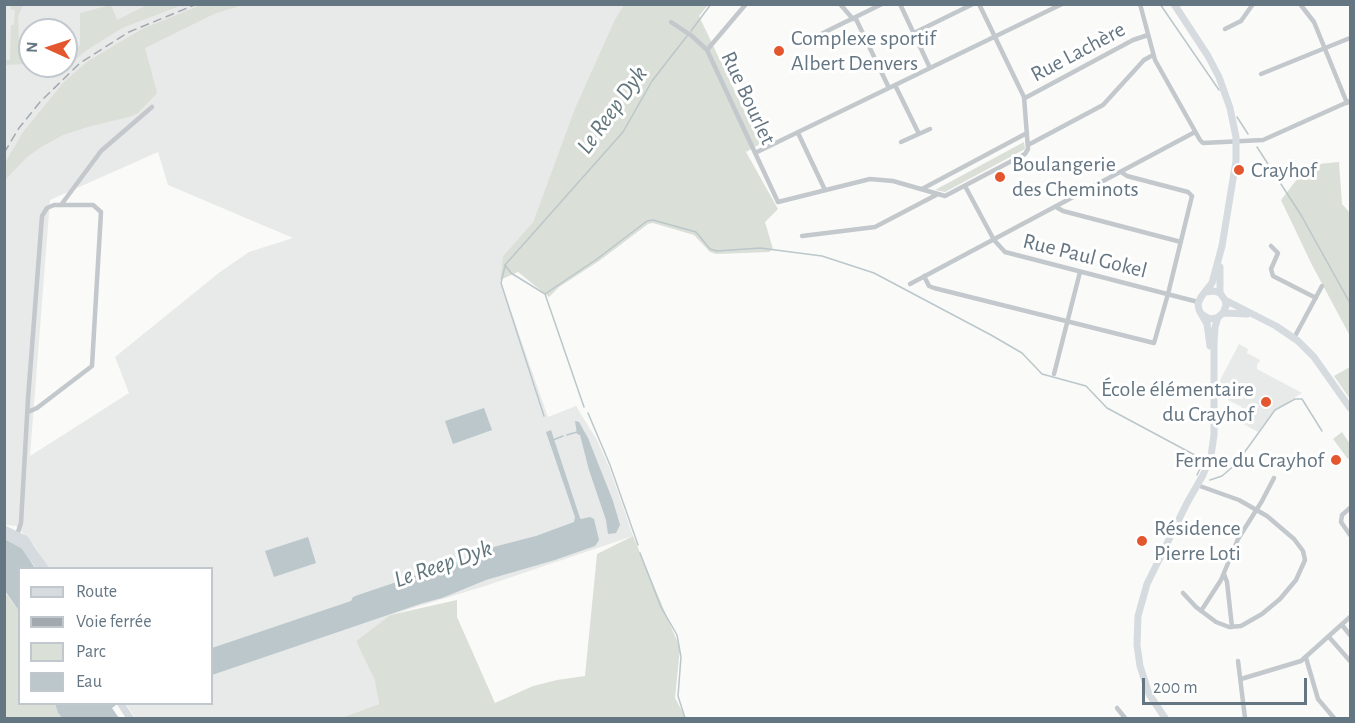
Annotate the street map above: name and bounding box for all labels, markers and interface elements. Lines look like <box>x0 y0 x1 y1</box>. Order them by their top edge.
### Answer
street label: Rue Lachère <box>1026 16 1130 88</box>
north arrow <box>18 18 78 78</box>
place label: Complexe sportif Albert Denvers <box>791 25 936 76</box>
text: N <box>24 41 40 53</box>
marker: Complexe sportif Albert Denvers <box>772 44 786 58</box>
street label: Rue Bourlet <box>715 47 781 149</box>
water label: Le Reep Dyk <box>570 60 654 160</box>
place label: Boulangerie des Cheminots <box>1012 151 1139 202</box>
place label: Crayhof <box>1251 157 1317 183</box>
marker: Crayhof <box>1232 163 1246 177</box>
marker: Boulangerie des Cheminots <box>993 170 1007 184</box>
street label: Rue Paul Gokel <box>1020 228 1150 284</box>
place label: École élémentaire du Crayhof <box>1101 376 1254 428</box>
marker: École élémentaire du Crayhof <box>1259 395 1273 409</box>
place label: Ferme du Crayhof <box>1175 447 1324 473</box>
marker: Ferme du Crayhof <box>1329 453 1343 467</box>
place label: Résidence Pierre Loti <box>1154 515 1241 566</box>
water label: Le Reep Dyk <box>390 534 496 594</box>
marker: Résidence Pierre Loti <box>1135 534 1149 548</box>
legend <box>18 567 213 705</box>
text: Route <box>76 583 117 601</box>
text: Voie ferrée <box>76 613 151 631</box>
text: Parc <box>76 643 106 661</box>
scale bar <box>1145 666 1310 704</box>
text: Eau <box>76 673 102 691</box>
text: 200 m <box>1153 679 1198 697</box>

